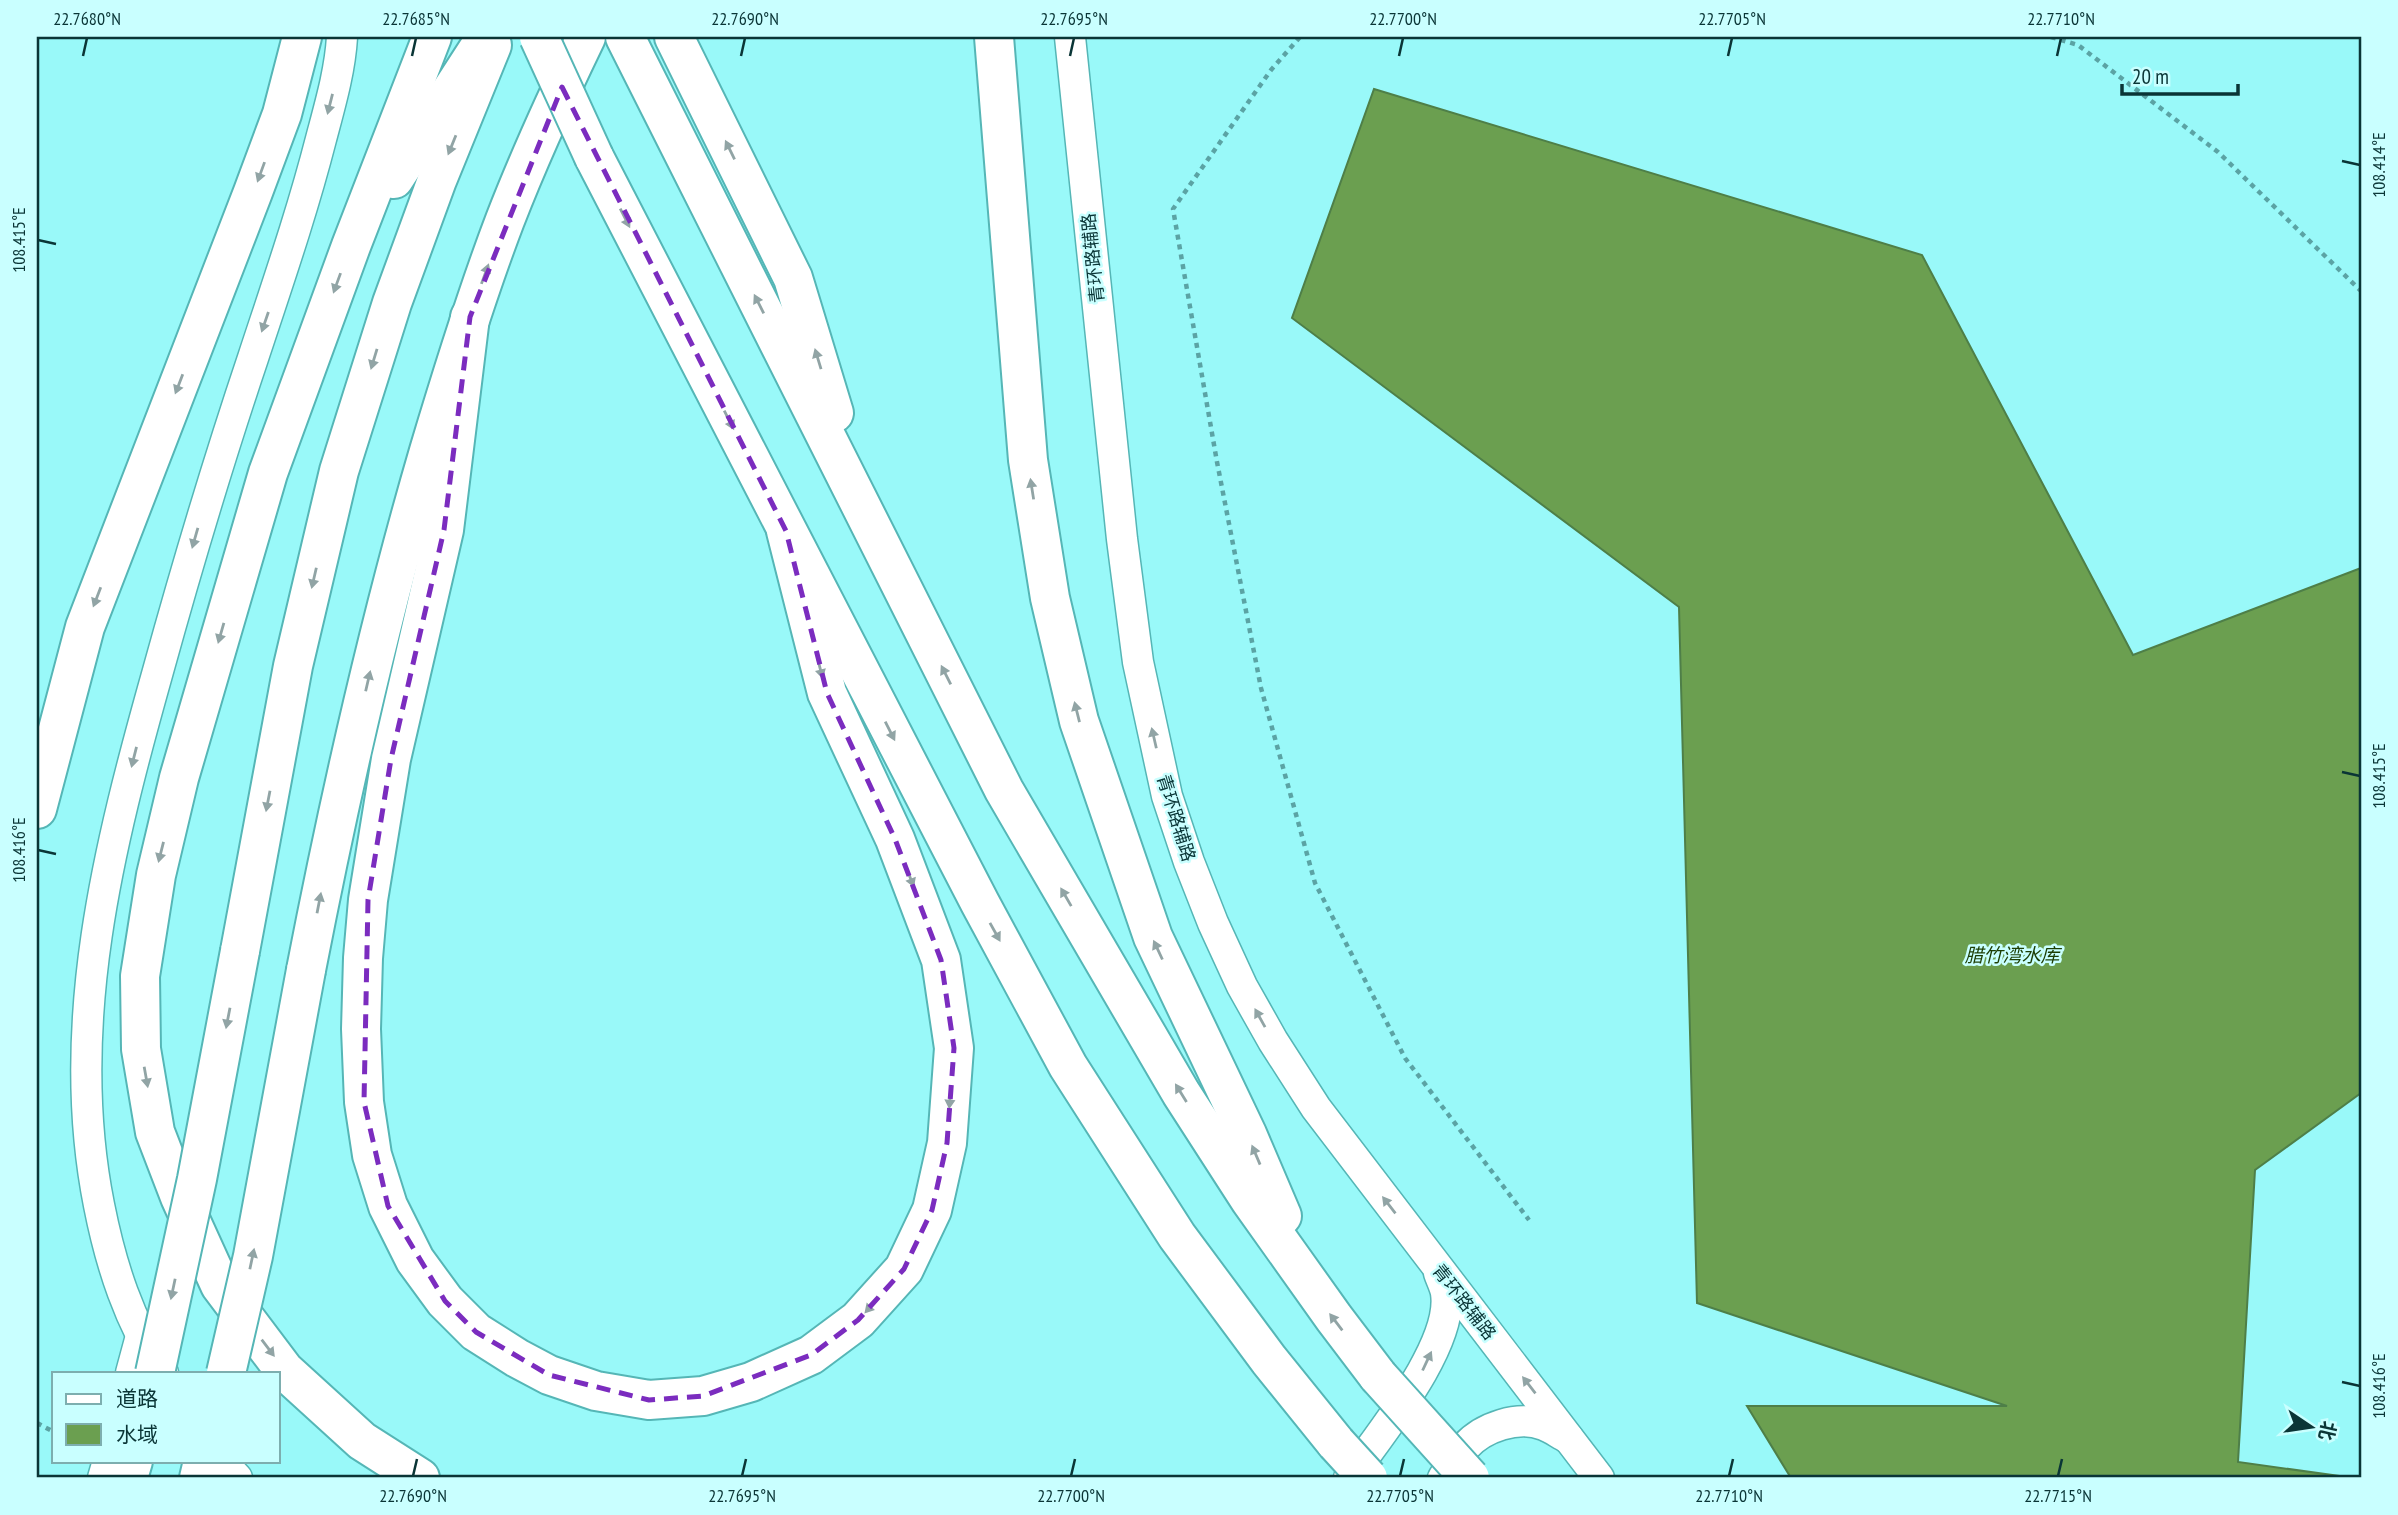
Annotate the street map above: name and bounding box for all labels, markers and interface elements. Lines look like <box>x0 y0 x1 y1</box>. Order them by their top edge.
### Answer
text: 22.7680°N <box>53 7 121 30</box>
text: 22.7685°N <box>382 7 450 30</box>
text: 22.7690°N <box>711 7 779 30</box>
text: 22.7695°N <box>1040 7 1108 30</box>
text: 22.7700°N <box>1369 7 1437 30</box>
text: 22.7705°N <box>1698 7 1766 30</box>
text: 22.7710°N <box>2027 7 2095 30</box>
scale bar <box>2122 52 2237 96</box>
text: 20 m <box>2132 63 2169 90</box>
one-way arrow <box>324 93 335 115</box>
text: 108.414°E <box>2367 132 2390 198</box>
one-way arrow <box>446 135 457 156</box>
one-way arrow <box>724 140 735 160</box>
one-way arrow <box>255 162 266 183</box>
text: 108.415°E <box>7 207 30 273</box>
one-way arrow <box>619 208 631 227</box>
street label: 青环路辅路 <box>1076 212 1109 304</box>
one-way arrow <box>480 264 491 285</box>
one-way arrow <box>331 273 342 294</box>
one-way arrow <box>753 294 764 314</box>
one-way arrow <box>259 311 270 332</box>
one-way arrow <box>369 349 379 370</box>
one-way arrow <box>812 349 823 370</box>
one-way arrow <box>173 374 184 395</box>
one-way arrow <box>723 410 735 430</box>
one-way arrow <box>1027 478 1038 500</box>
one-way arrow <box>190 528 200 549</box>
one-way arrow <box>308 567 319 589</box>
one-way arrow <box>91 586 102 607</box>
one-way arrow <box>216 623 226 644</box>
one-way arrow <box>815 657 826 679</box>
one-way arrow <box>941 665 952 685</box>
one-way arrow <box>363 670 374 692</box>
one-way arrow <box>1071 701 1082 723</box>
one-way arrow <box>884 721 896 741</box>
one-way arrow <box>1148 727 1159 749</box>
text: 108.415°E <box>2367 743 2390 809</box>
one-way arrow <box>129 746 140 768</box>
street label: 青环路辅路 <box>1152 771 1201 864</box>
one-way arrow <box>262 790 273 812</box>
text: 108.416°E <box>7 817 30 883</box>
one-way arrow <box>155 841 166 863</box>
one-way arrow <box>904 867 915 888</box>
one-way arrow <box>1060 887 1073 906</box>
one-way arrow <box>314 892 325 914</box>
one-way arrow <box>990 922 1001 942</box>
one-way arrow <box>1153 940 1164 960</box>
water label: 腊竹湾水库 <box>1964 943 2062 967</box>
one-way arrow <box>222 1007 233 1029</box>
one-way arrow <box>1254 1008 1266 1028</box>
one-way arrow <box>141 1066 152 1088</box>
one-way arrow <box>1175 1084 1188 1103</box>
one-way arrow <box>944 1087 955 1109</box>
one-way arrow <box>1251 1145 1262 1166</box>
one-way arrow <box>1381 1197 1396 1215</box>
one-way arrow <box>246 1248 257 1270</box>
street label: 青环路辅路 <box>1428 1259 1501 1344</box>
one-way arrow <box>167 1278 178 1300</box>
one-way arrow <box>864 1296 880 1314</box>
one-way arrow <box>1330 1313 1344 1331</box>
one-way arrow <box>260 1339 274 1357</box>
one-way arrow <box>1422 1351 1433 1371</box>
text: 108.416°E <box>2367 1353 2390 1419</box>
legend <box>52 1372 280 1462</box>
one-way arrow <box>1522 1376 1536 1394</box>
text: 道路 <box>116 1385 158 1412</box>
north arrow <box>2276 1392 2346 1462</box>
text: 北 <box>2314 1419 2341 1443</box>
text: 水域 <box>116 1421 158 1448</box>
text: 22.7690°N <box>379 1484 447 1507</box>
text: 22.7695°N <box>708 1484 776 1507</box>
text: 22.7700°N <box>1037 1484 1105 1507</box>
text: 22.7705°N <box>1366 1484 1434 1507</box>
text: 22.7710°N <box>1695 1484 1763 1507</box>
text: 22.7715°N <box>2024 1484 2092 1507</box>

